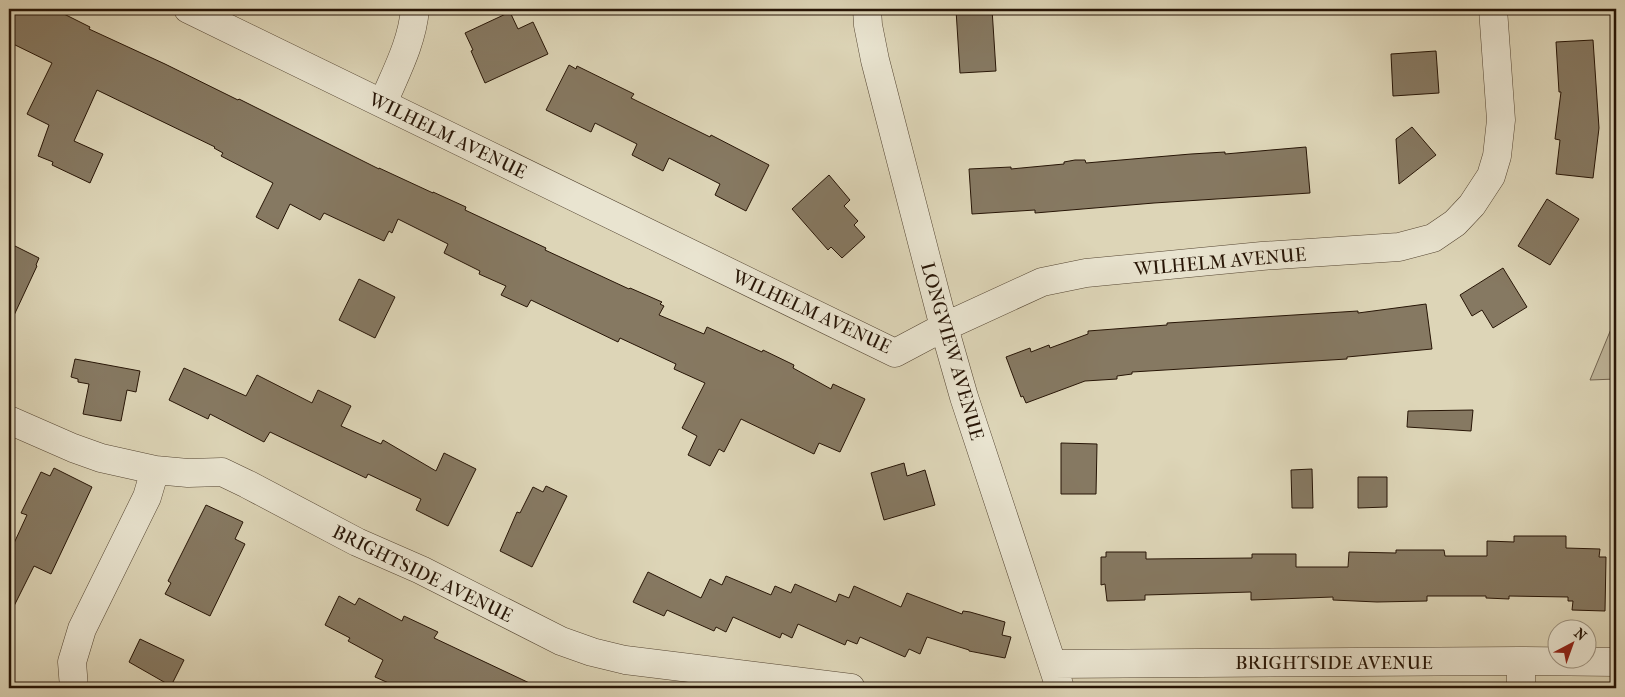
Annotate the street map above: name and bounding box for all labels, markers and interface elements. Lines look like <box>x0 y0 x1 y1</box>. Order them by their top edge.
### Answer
street label: WILHELM AVENUE <box>364 88 530 184</box>
street label: WILHELM AVENUE <box>1132 243 1308 281</box>
street label: LONGVIEW AVENUE <box>916 260 988 443</box>
street label: WILHELM AVENUE <box>728 265 895 359</box>
street label: BRIGHTSIDE AVENUE <box>329 521 517 627</box>
north arrow <box>1548 620 1598 670</box>
text: N <box>1571 625 1590 645</box>
street label: BRIGHTSIDE AVENUE <box>1235 652 1433 674</box>

